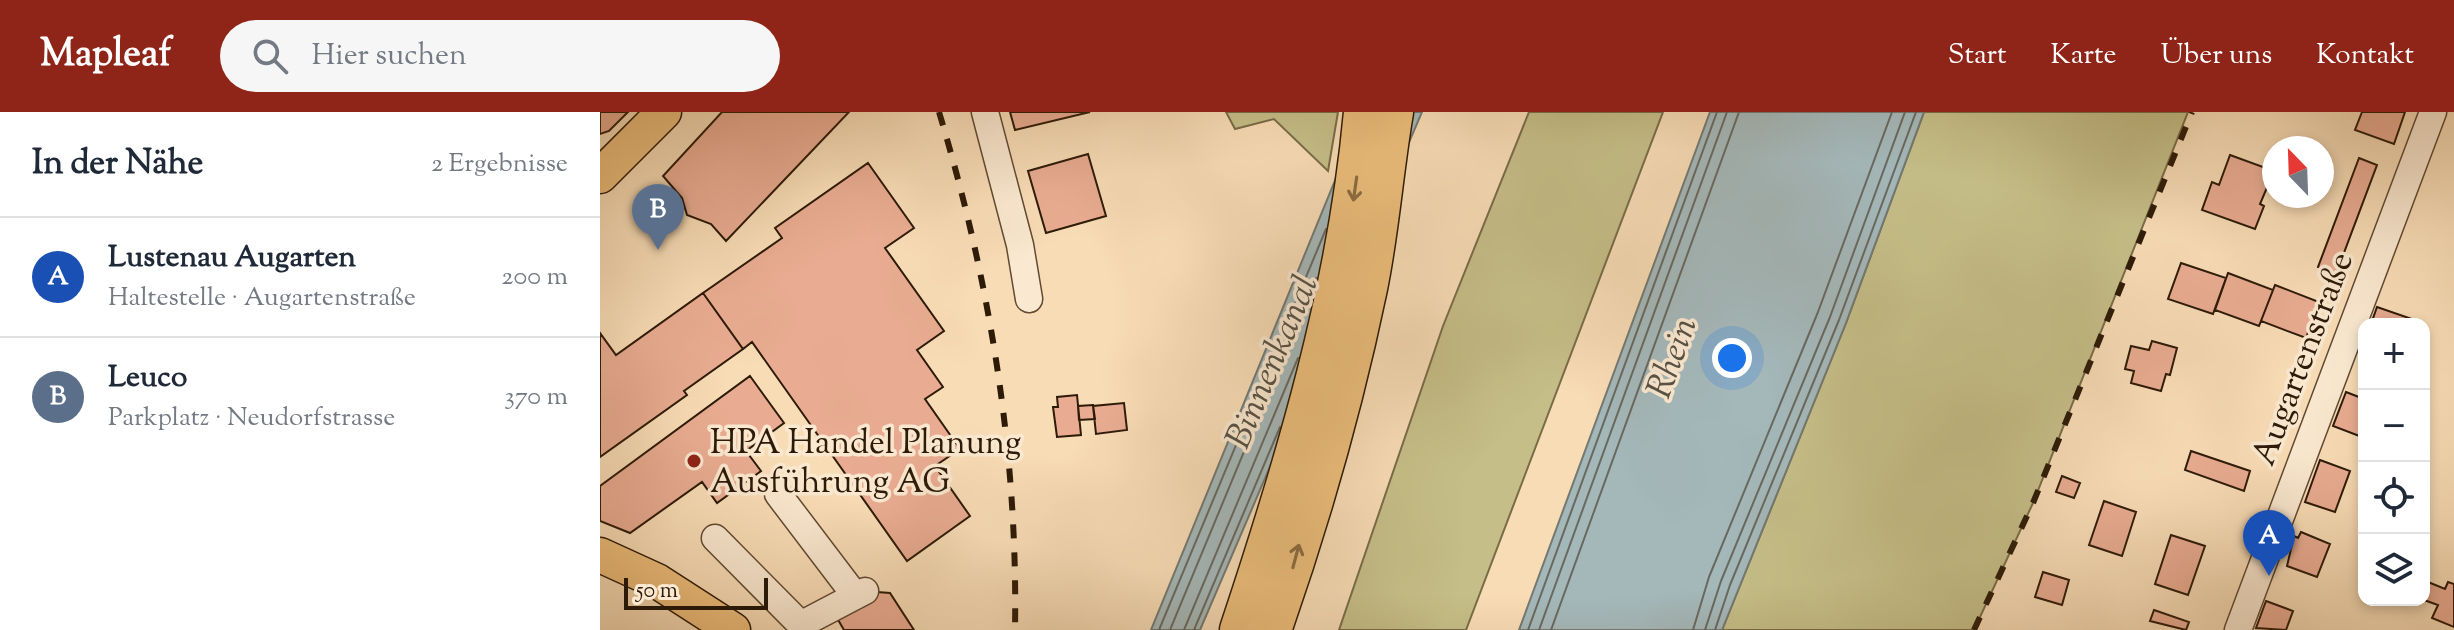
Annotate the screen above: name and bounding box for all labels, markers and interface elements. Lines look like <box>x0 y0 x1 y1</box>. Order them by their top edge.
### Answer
search box <box>220 20 780 92</box>
text: Mapleaf <box>40 29 172 83</box>
icon: search <box>248 34 292 78</box>
text: Hier suchen <box>312 35 467 78</box>
text: Start <box>1948 36 2007 76</box>
text: Karte <box>2051 36 2117 76</box>
text: Über uns <box>2161 36 2272 76</box>
text: Kontakt <box>2316 36 2414 76</box>
north arrow <box>2262 136 2334 208</box>
text: In der Nähe <box>32 140 203 189</box>
text: 2 Ergebnisse <box>431 146 568 183</box>
one-way arrow <box>1347 176 1362 202</box>
pin: B <box>632 184 684 250</box>
text: Lustenau Augarten <box>108 237 356 280</box>
street label: Augartenstraße <box>2241 245 2368 473</box>
text: A <box>47 259 69 296</box>
text: 200 m <box>501 259 568 296</box>
water label: Binnenkanal <box>1214 268 1333 457</box>
text: Haltestelle · Augartenstraße <box>108 280 416 317</box>
water label: Rhein <box>1635 311 1712 406</box>
map controls <box>2358 318 2430 606</box>
button: + <box>2358 318 2430 390</box>
your location <box>1712 338 1752 378</box>
text: Leuco <box>108 357 187 400</box>
text: B <box>50 379 66 416</box>
text: 370 m <box>504 379 568 416</box>
button: − <box>2358 390 2430 462</box>
text: Parkplatz · Neudorfstrasse <box>108 400 395 437</box>
place label: HPA Handel Planung Ausführung AG <box>710 420 1021 508</box>
marker: HPA Handel Planung Ausführung AG <box>685 452 703 470</box>
button: locate <box>2358 462 2430 534</box>
pin: A <box>2243 510 2295 576</box>
button: layers <box>2358 534 2430 606</box>
one-way arrow <box>1289 544 1304 570</box>
scale bar <box>624 574 768 610</box>
text: 50 m <box>636 576 678 608</box>

